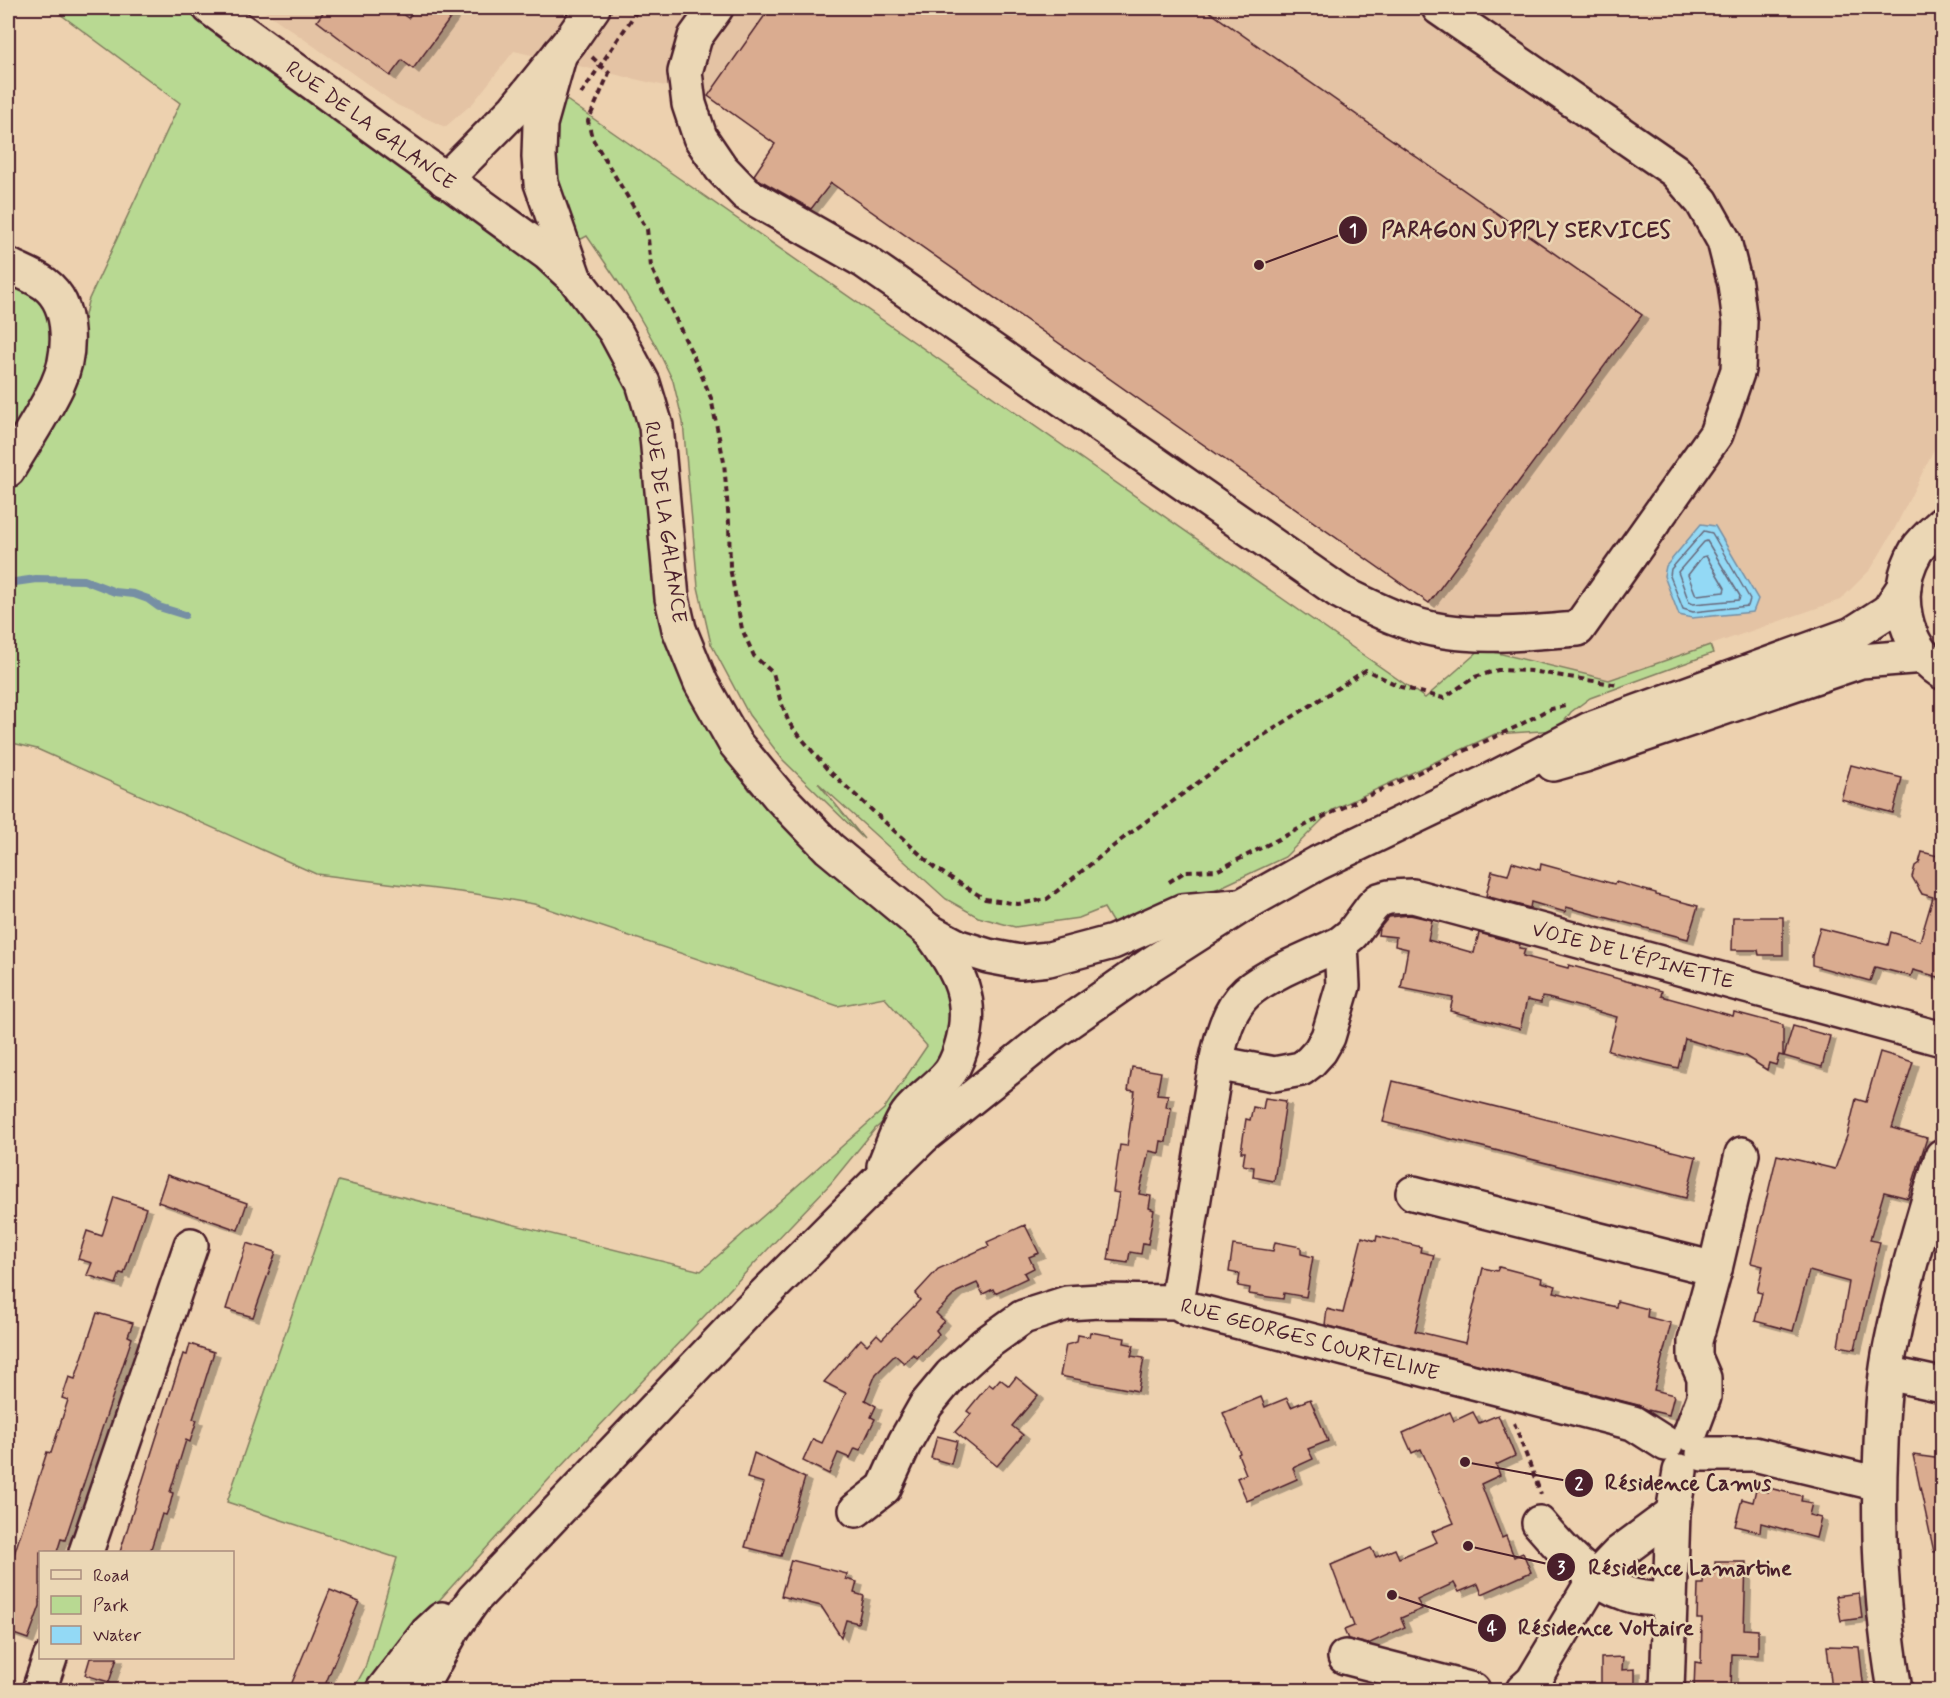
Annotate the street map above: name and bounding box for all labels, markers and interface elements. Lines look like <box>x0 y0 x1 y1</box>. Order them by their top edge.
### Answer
street label: RUE DE LA GALANCE <box>280 55 461 197</box>
callout: PARAGON SUPPLY SERVICES <box>1338 210 1684 250</box>
text: PARAGON SUPPLY SERVICES <box>1381 217 1671 245</box>
text: 1 <box>1349 219 1357 243</box>
street label: RUE DE LA GALANCE <box>637 419 693 625</box>
street label: VOIE DE L'ÉPINETTE <box>1529 916 1737 996</box>
street label: RUE GEORGES COURTELINE <box>1177 1292 1442 1388</box>
callout: Résidence Camus <box>1564 1463 1783 1503</box>
text: Résidence Camus <box>1605 1470 1772 1498</box>
text: 2 <box>1575 1472 1584 1496</box>
callout: Résidence Lamartine <box>1546 1547 1804 1587</box>
legend <box>39 1551 234 1659</box>
text: Résidence Lamartine <box>1588 1555 1792 1583</box>
text: 3 <box>1557 1556 1566 1580</box>
text: Road <box>93 1564 129 1588</box>
text: Park <box>93 1594 129 1618</box>
callout: Résidence Voltaire <box>1477 1608 1705 1648</box>
text: Résidence Voltaire <box>1518 1615 1694 1643</box>
text: 4 <box>1487 1617 1498 1641</box>
text: Water <box>93 1624 142 1648</box>

